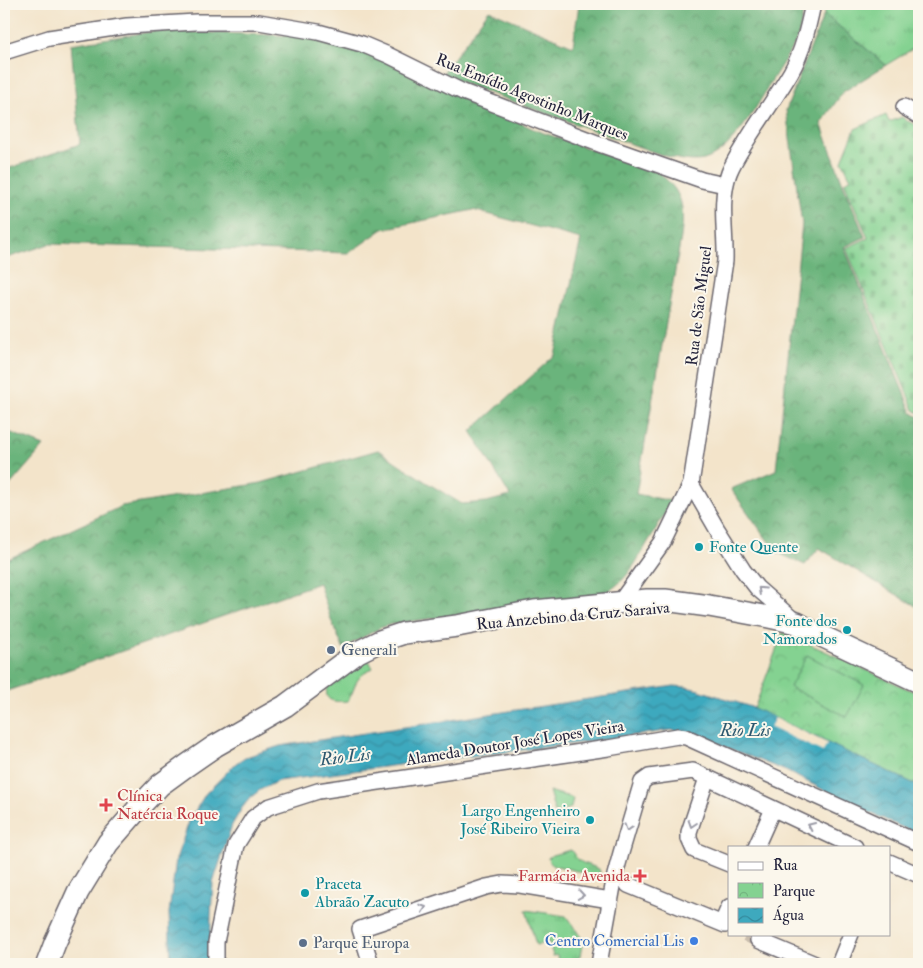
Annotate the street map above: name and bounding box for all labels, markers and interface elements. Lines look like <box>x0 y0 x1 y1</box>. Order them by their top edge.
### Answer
street label: Rua Emídio Agostinho Marques <box>433 49 631 145</box>
street label: Rua de São Miguel <box>682 245 716 367</box>
place label: Fonte Quente <box>709 537 799 557</box>
marker: Fonte Quente <box>693 541 705 553</box>
one-way arrow <box>757 587 766 596</box>
street label: Rua Anzebino da Cruz Saraiva <box>475 598 671 634</box>
place label: Fonte dos Namorados <box>763 611 837 649</box>
marker: Fonte dos Namorados <box>841 624 853 636</box>
place label: Generali <box>341 640 397 660</box>
marker: Generali <box>325 644 337 656</box>
street label: Alameda Doutor José Lopes Vieira <box>404 716 626 771</box>
water label: Rio Lis <box>719 719 771 742</box>
water label: Rio Lis <box>317 742 373 772</box>
place label: Clínica Natércia Roque <box>117 786 219 824</box>
marker: Clínica Natércia Roque <box>99 798 113 812</box>
place label: Largo Engenheiro José Ribeiro Vieira <box>459 801 580 840</box>
marker: Largo Engenheiro José Ribeiro Vieira <box>584 814 596 826</box>
one-way arrow <box>688 819 698 828</box>
one-way arrow <box>807 822 816 832</box>
one-way arrow <box>624 824 634 832</box>
legend <box>728 846 890 936</box>
text: Rua <box>773 856 798 875</box>
place label: Farmácia Avenida <box>518 866 630 886</box>
marker: Farmácia Avenida <box>634 870 646 882</box>
place label: Praceta Abraão Zacuto <box>314 874 410 912</box>
text: Parque <box>773 882 815 901</box>
marker: Praceta Abraão Zacuto <box>299 887 311 899</box>
one-way arrow <box>577 890 585 900</box>
one-way arrow <box>418 904 427 914</box>
text: Água <box>772 904 805 925</box>
place label: Centro Comercial Lis <box>545 931 684 951</box>
place label: Parque Europa <box>313 933 410 954</box>
marker: Centro Comercial Lis <box>688 935 700 947</box>
marker: Parque Europa <box>297 937 309 949</box>

